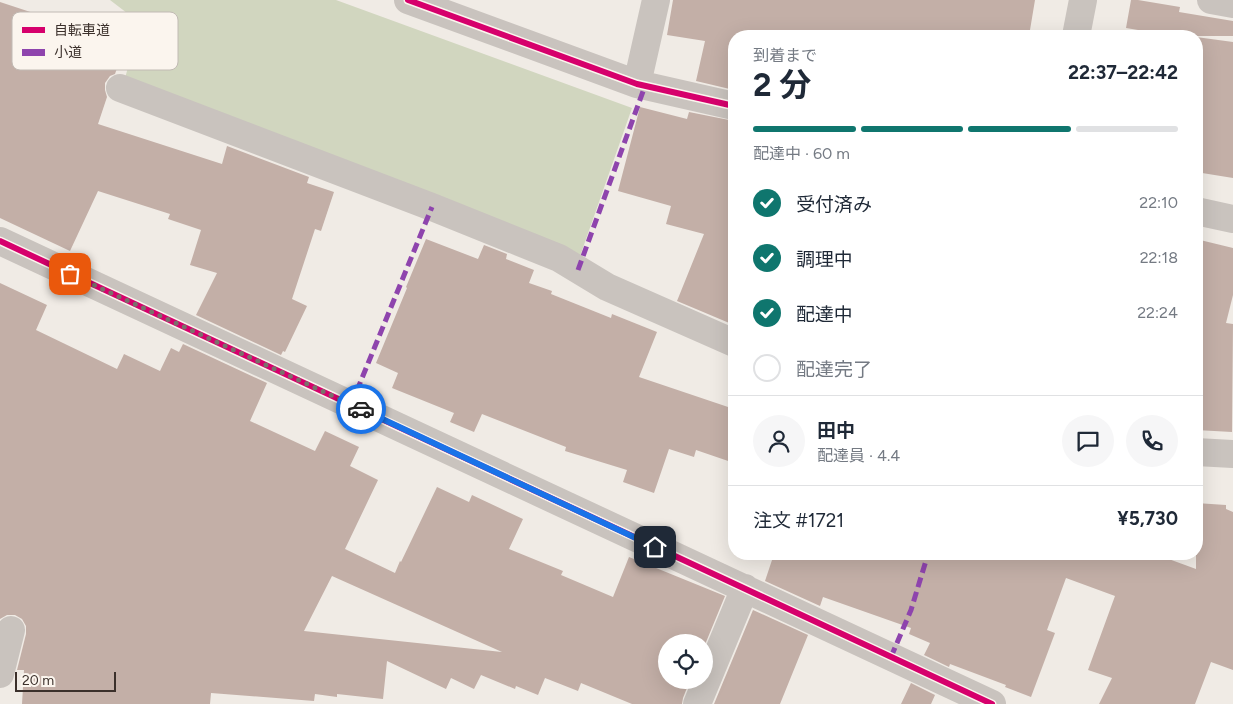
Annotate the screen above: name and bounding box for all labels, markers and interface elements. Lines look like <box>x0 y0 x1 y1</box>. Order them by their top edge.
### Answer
legend <box>12 12 178 70</box>
text: 自転車道 <box>54 22 110 39</box>
text: 小道 <box>54 44 82 61</box>
text: 到着まで <box>753 46 817 65</box>
text: 22:37–22:42 <box>1068 61 1178 84</box>
text: 2 分 <box>753 66 811 104</box>
text: 配達中 · 60 m <box>753 144 850 163</box>
icon: check <box>753 189 781 217</box>
text: 受付済み <box>796 193 872 216</box>
text: 22:10 <box>1139 193 1178 212</box>
icon: check <box>753 244 781 272</box>
text: 調理中 <box>796 248 853 271</box>
text: 22:18 <box>1140 248 1178 267</box>
pin <box>49 253 91 295</box>
icon: bag <box>56 260 84 288</box>
icon: check <box>753 299 781 327</box>
text: 配達中 <box>796 303 853 326</box>
text: 22:24 <box>1137 303 1178 322</box>
text: 配達完了 <box>796 358 872 381</box>
courier <box>336 384 386 434</box>
icon: car <box>347 395 375 423</box>
button: person <box>753 415 805 467</box>
button: chat <box>1062 415 1114 467</box>
button: phone <box>1126 415 1178 467</box>
text: 田中 <box>817 419 855 442</box>
text: 配達員 · 4.4 <box>817 446 900 465</box>
text: ¥5,730 <box>1117 507 1178 530</box>
text: 注文 #1721 <box>753 509 844 532</box>
pin <box>634 526 676 568</box>
icon: home <box>641 533 669 561</box>
map controls <box>658 634 713 689</box>
button: locate <box>658 634 713 689</box>
scale bar <box>15 669 116 692</box>
text: 20 m <box>22 672 54 689</box>

